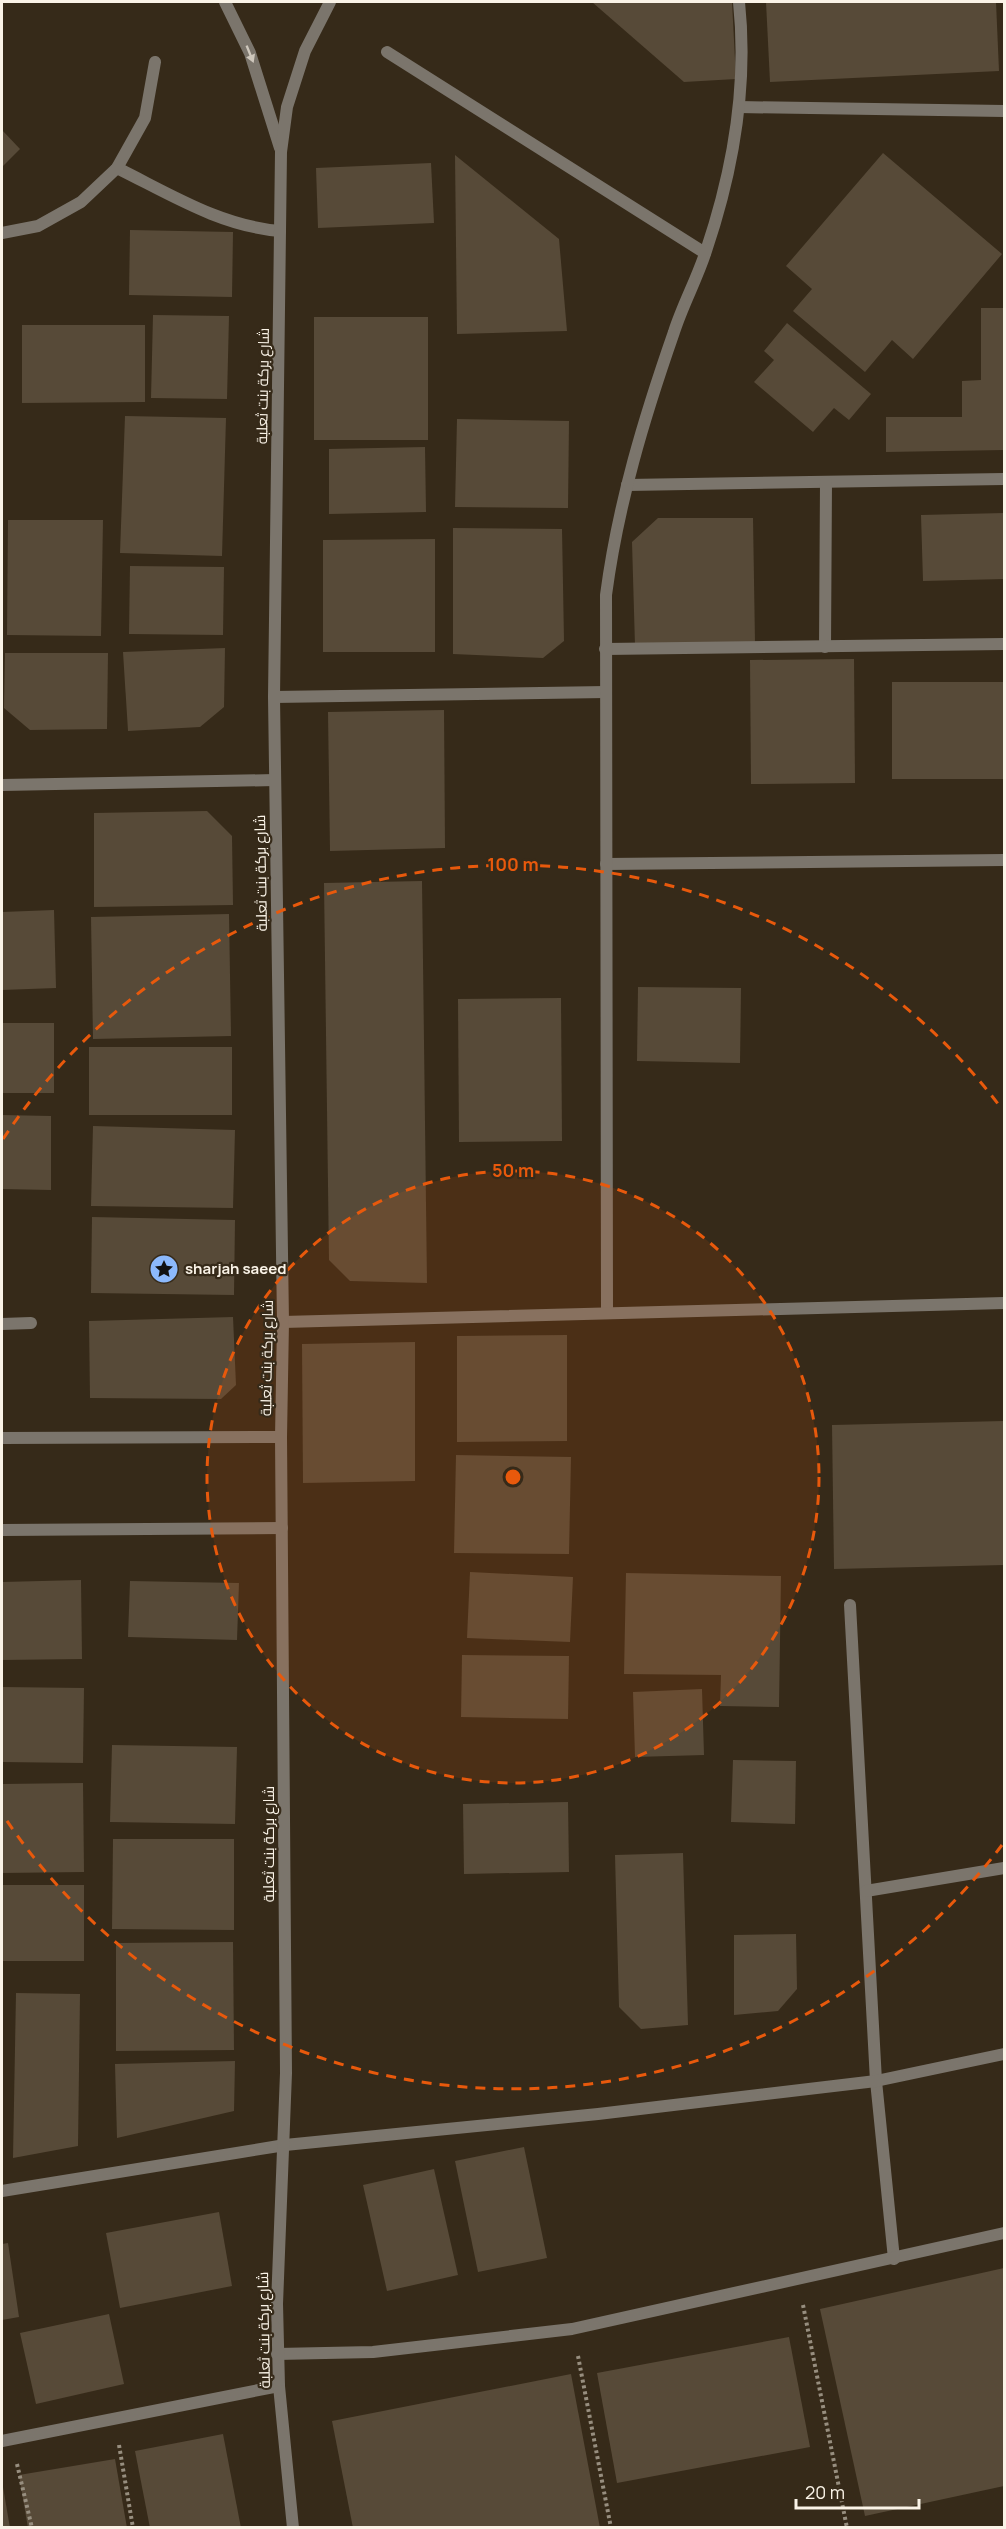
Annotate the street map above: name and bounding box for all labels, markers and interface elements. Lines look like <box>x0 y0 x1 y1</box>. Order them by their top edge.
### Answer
one-way arrow <box>245 46 255 64</box>
street label: شارع بركة بنت ثعلبة <box>251 328 275 444</box>
street label: شارع بركة بنت ثعلبة <box>249 815 273 931</box>
text: 100 m <box>487 852 539 876</box>
text: 50 m <box>492 1158 534 1182</box>
place icon: sharjah saeed <box>148 1253 180 1285</box>
place label: sharjah saeed <box>185 1258 287 1279</box>
street label: شارع بركة بنت ثعلبة <box>255 1300 279 1416</box>
centre of rings <box>503 1467 523 1487</box>
street label: شارع بركة بنت ثعلبة <box>258 1786 280 1902</box>
street label: شارع بركة بنت ثعلبة <box>252 2272 276 2388</box>
scale bar <box>796 2472 919 2510</box>
text: 20 m <box>805 2480 845 2504</box>

